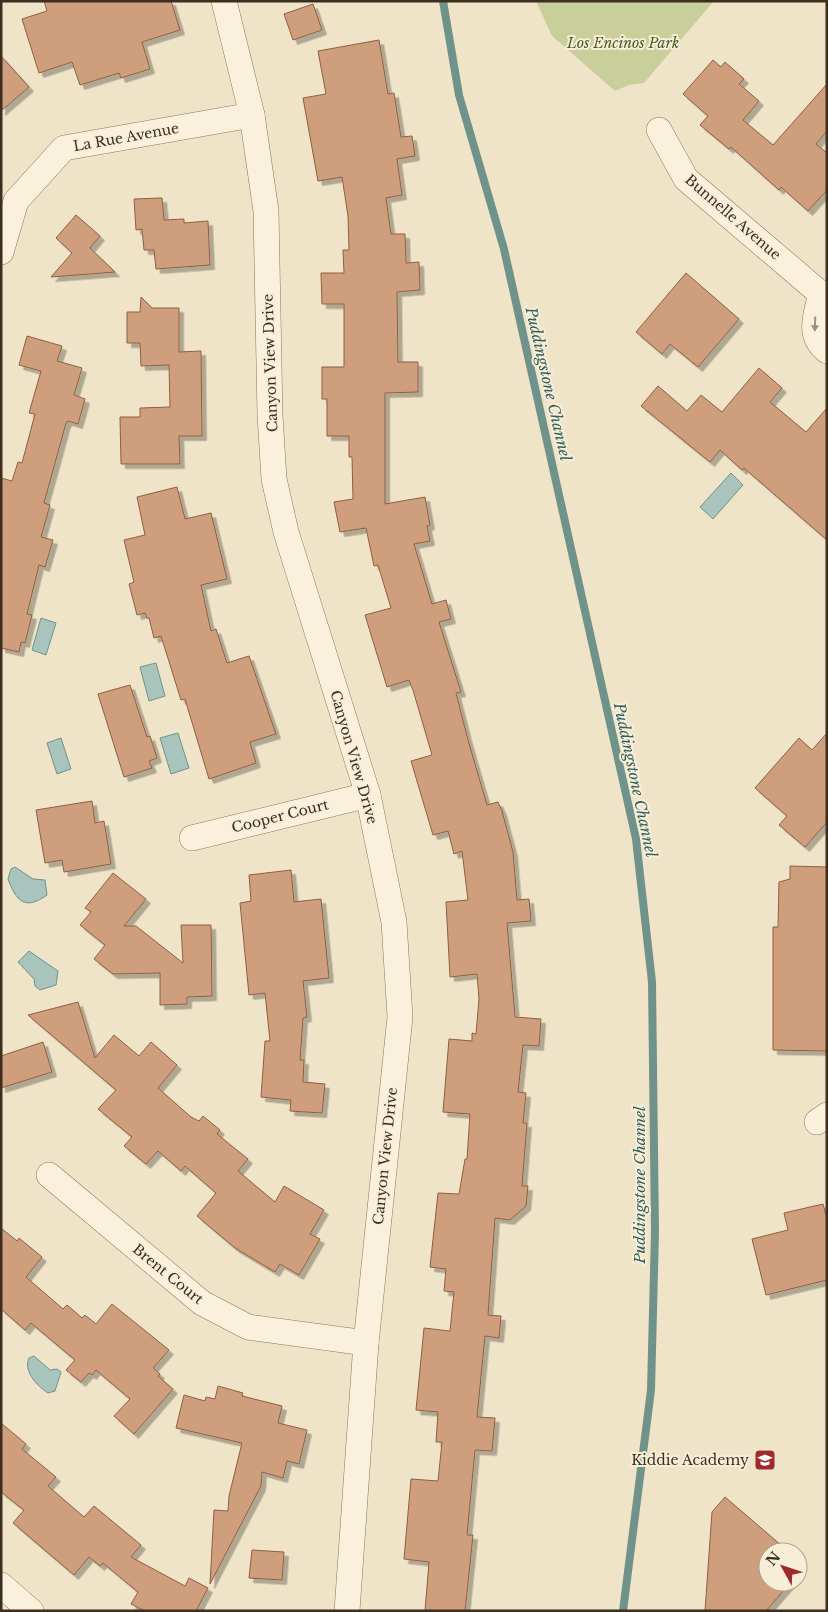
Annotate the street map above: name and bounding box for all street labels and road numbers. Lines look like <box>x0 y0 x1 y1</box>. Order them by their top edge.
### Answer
street label: La Rue Avenue <box>72 119 180 155</box>
street label: Bunnelle Avenue <box>681 170 785 264</box>
street label: Canyon View Drive <box>259 294 281 432</box>
street label: Canyon View Drive <box>326 688 382 826</box>
street label: Cooper Court <box>230 795 331 837</box>
street label: Canyon View Drive <box>369 1086 401 1226</box>
street label: Brent Court <box>129 1240 208 1308</box>

